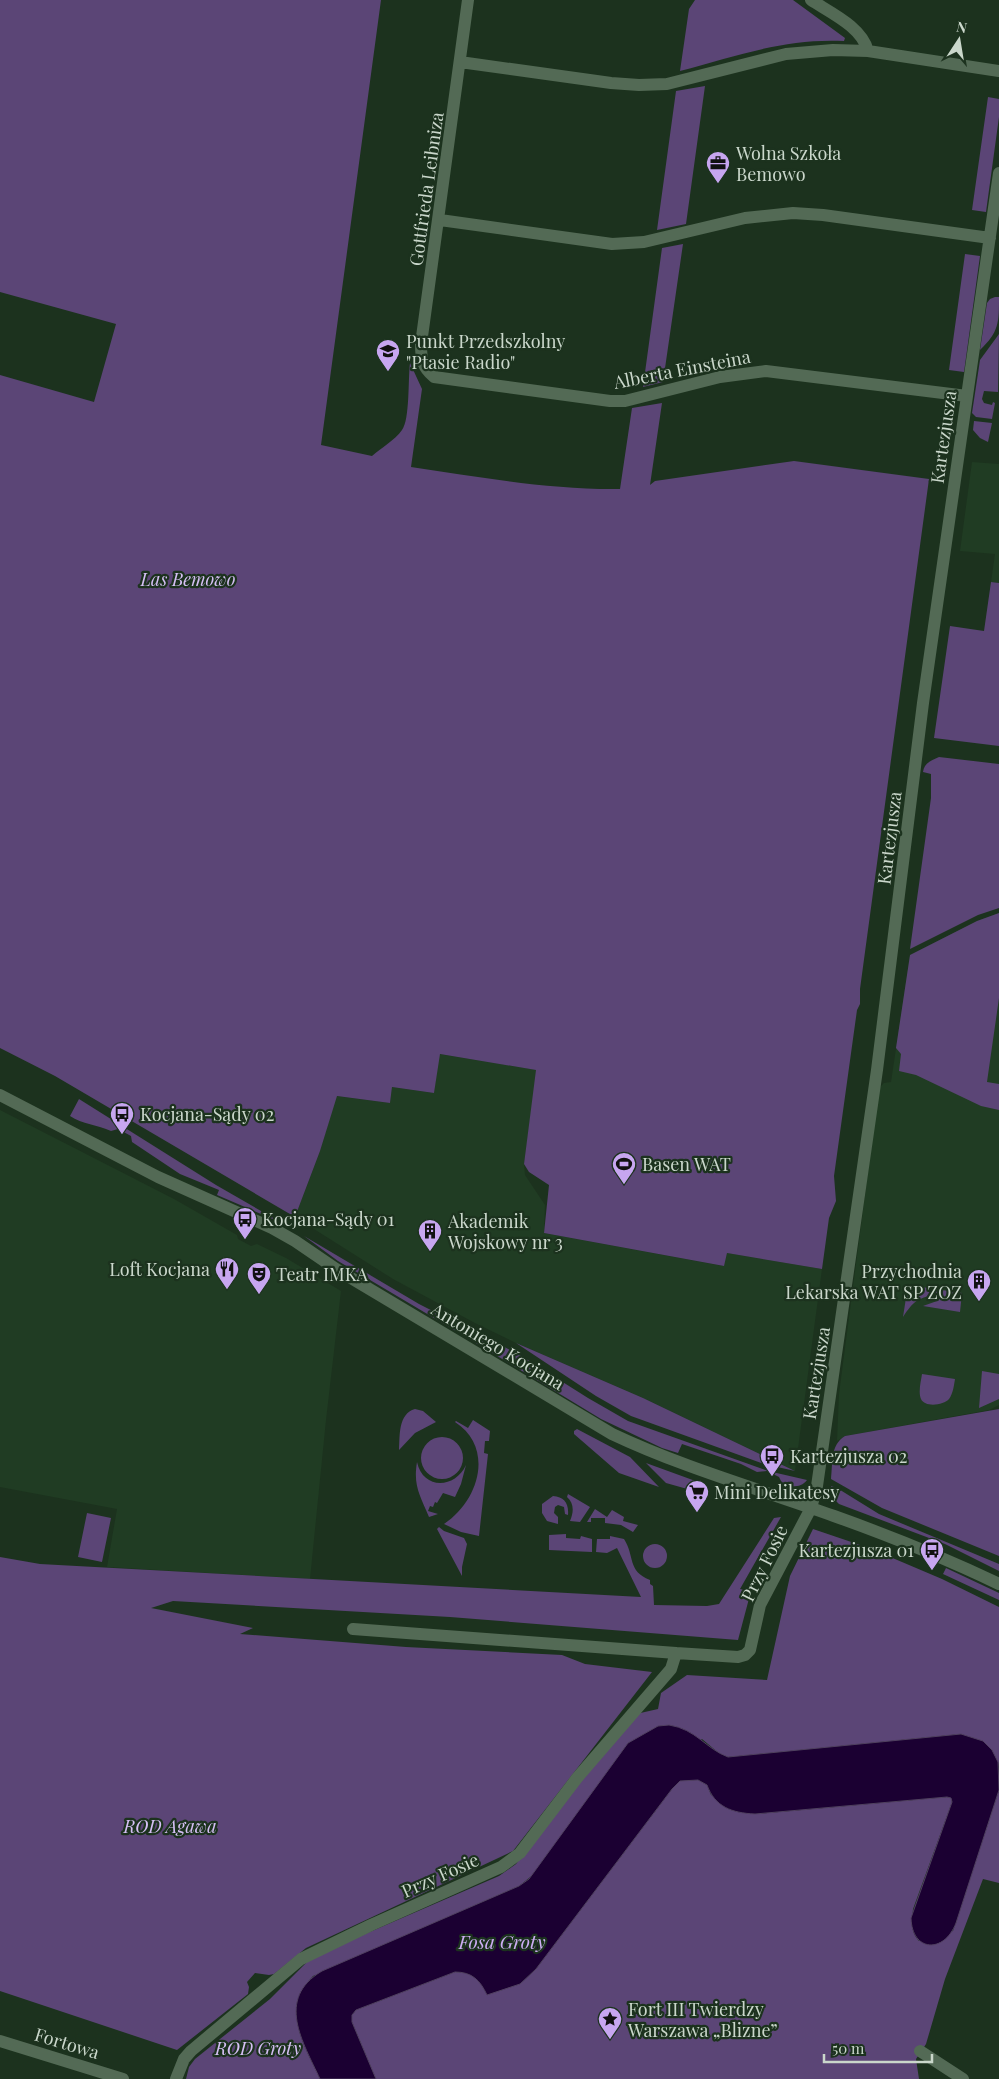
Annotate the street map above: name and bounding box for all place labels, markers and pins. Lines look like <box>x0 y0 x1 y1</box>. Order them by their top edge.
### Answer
place label: Wolna Szkoła Bemowo <box>735 141 841 186</box>
office icon: Wolna Szkoła Bemowo <box>705 150 731 184</box>
place label: Punkt Przedszkolny "Ptasie Radio" <box>406 329 565 374</box>
school or university icon: Punkt Przedszkolny "Ptasie Radio" <box>375 338 401 372</box>
bus stop icon: Kocjana-Sądy 02 <box>109 1101 135 1135</box>
place label: Kocjana-Sądy 02 <box>140 1102 274 1126</box>
sports icon: Basen WAT <box>611 1151 637 1185</box>
place label: Basen WAT <box>642 1152 731 1176</box>
bus stop icon: Kocjana-Sądy 01 <box>232 1206 258 1240</box>
place label: Kocjana-Sądy 01 <box>262 1207 395 1231</box>
place label: Akademik Wojskowy nr 3 <box>447 1209 563 1254</box>
building icon: Akademik Wojskowy nr 3 <box>417 1218 443 1252</box>
restaurant icon: Loft Kocjana <box>214 1256 240 1290</box>
place label: Loft Kocjana <box>109 1257 210 1281</box>
place label: Przychodnia Lekarska WAT SP ZOZ <box>785 1259 962 1304</box>
theatre icon: Teatr IMKA <box>246 1261 272 1295</box>
place label: Teatr IMKA <box>276 1262 369 1286</box>
building icon: Przychodnia Lekarska WAT SP ZOZ <box>966 1268 992 1302</box>
bus stop icon: Kartezjusza 02 <box>759 1443 785 1477</box>
place label: Kartezjusza 02 <box>790 1444 907 1468</box>
supermarket icon: Mini Delikatesy <box>684 1479 710 1513</box>
place label: Mini Delikatesy <box>714 1480 839 1504</box>
bus stop icon: Kartezjusza 01 <box>919 1537 945 1571</box>
place label: Kartezjusza 01 <box>799 1538 914 1562</box>
place label: Fort III Twierdzy Warszawa „Blizne” <box>627 1997 778 2042</box>
place icon: Fort III Twierdzy Warszawa „Blizne” <box>597 2006 623 2040</box>

